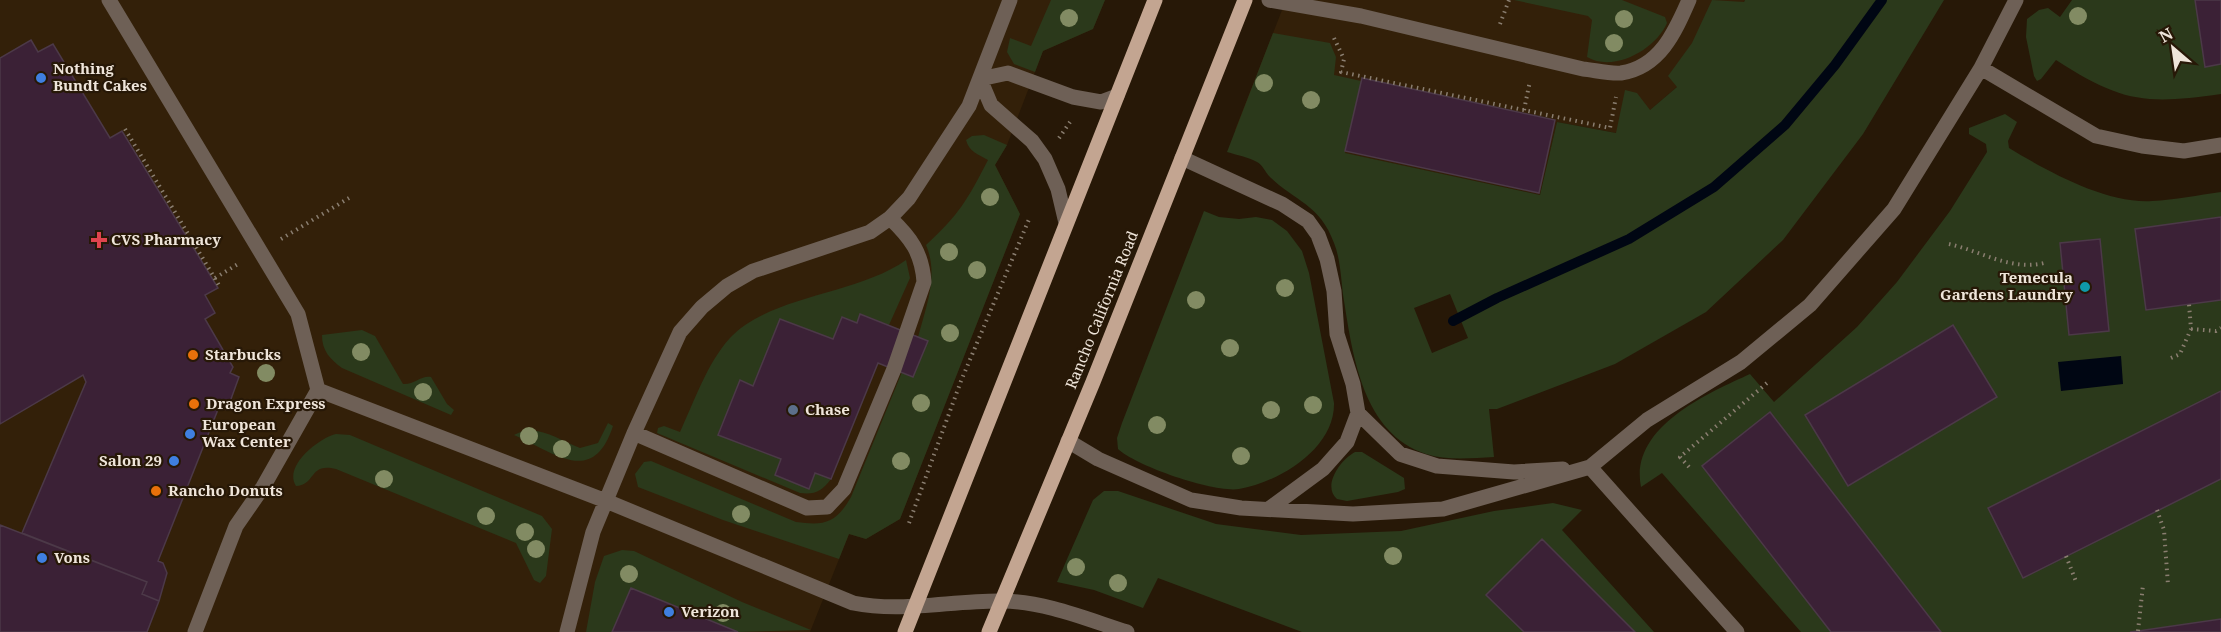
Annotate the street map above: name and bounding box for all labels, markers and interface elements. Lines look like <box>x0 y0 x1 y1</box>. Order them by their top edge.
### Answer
north arrow <box>2143 18 2203 78</box>
text: N <box>2155 22 2177 48</box>
place label: Nothing Bundt Cakes <box>53 58 147 95</box>
marker: Nothing Bundt Cakes <box>34 71 48 85</box>
street label: Rancho California Road <box>1060 228 1142 392</box>
place label: CVS Pharmacy <box>111 229 221 249</box>
marker: CVS Pharmacy <box>92 233 106 247</box>
place label: Temecula Gardens Laundry <box>1940 267 2073 304</box>
marker: Temecula Gardens Laundry <box>2078 280 2092 294</box>
place label: Starbucks <box>205 344 281 364</box>
marker: Starbucks <box>186 348 200 362</box>
place label: Dragon Express <box>206 393 326 413</box>
marker: Dragon Express <box>187 397 201 411</box>
place label: Chase <box>805 399 850 419</box>
marker: Chase <box>786 403 800 417</box>
place label: European Wax Center <box>202 414 291 451</box>
marker: European Wax Center <box>183 427 197 441</box>
place label: Salon 29 <box>99 450 162 470</box>
marker: Salon 29 <box>167 454 181 468</box>
place label: Rancho Donuts <box>168 480 283 500</box>
marker: Rancho Donuts <box>149 484 163 498</box>
place label: Vons <box>54 547 90 567</box>
marker: Vons <box>35 551 49 565</box>
place label: Verizon <box>681 601 739 621</box>
marker: Verizon <box>662 605 676 619</box>

